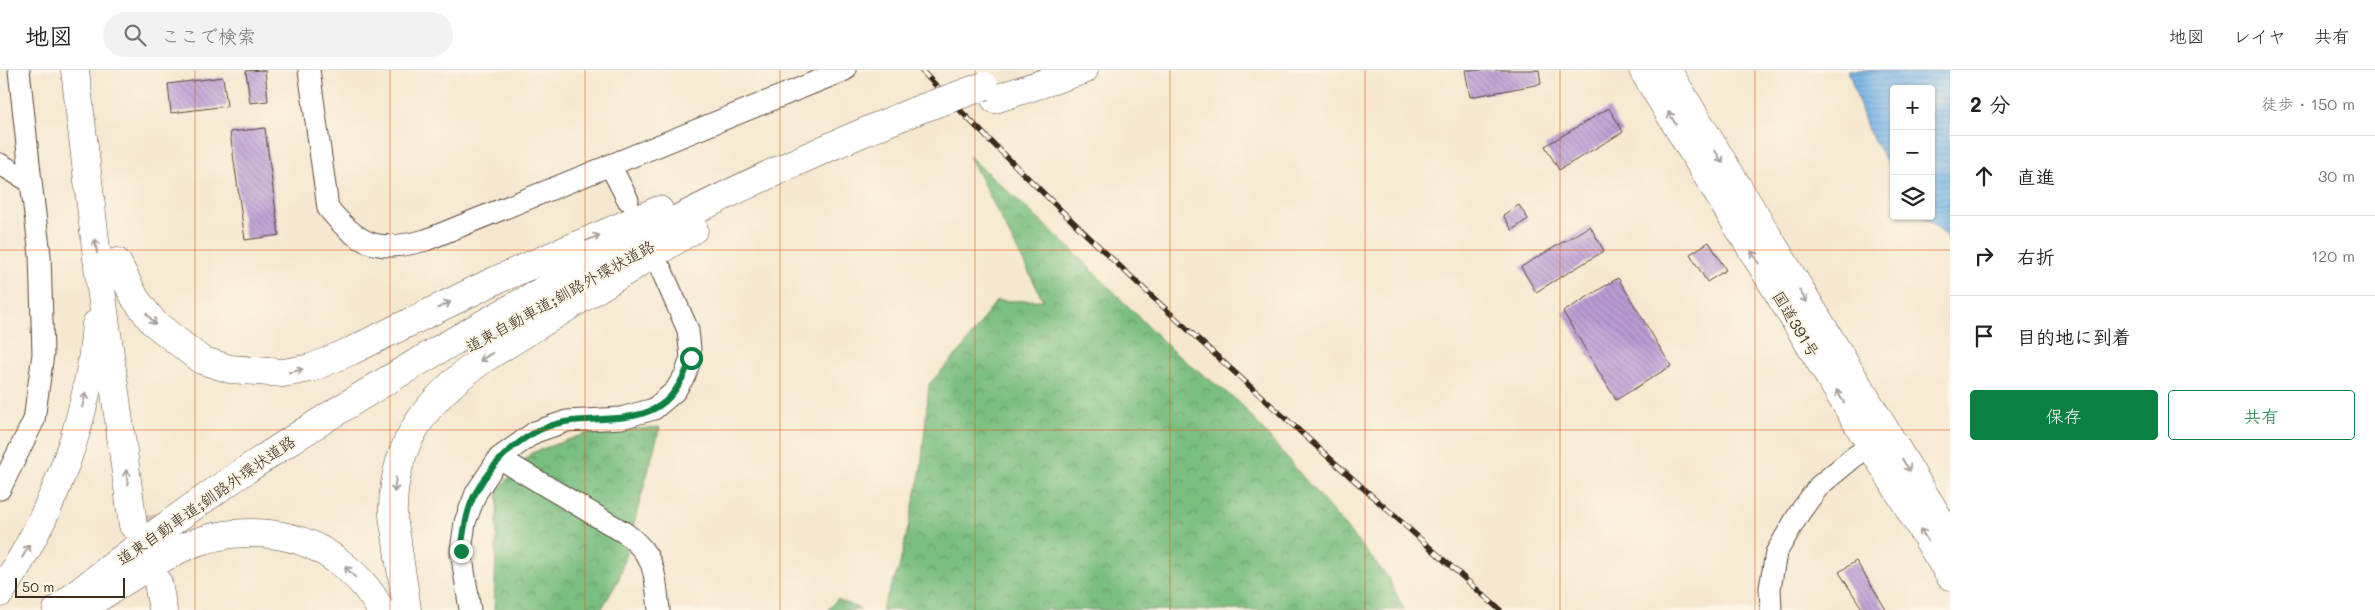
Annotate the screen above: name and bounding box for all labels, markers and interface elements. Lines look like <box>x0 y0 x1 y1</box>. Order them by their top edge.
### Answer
search box <box>103 12 453 57</box>
text: 地図 <box>25 20 73 51</box>
icon: search <box>121 21 149 49</box>
text: ここで検索 <box>161 23 256 48</box>
text: 地図 <box>2169 24 2205 48</box>
text: レイヤ <box>2233 24 2286 48</box>
text: 共有 <box>2314 24 2350 48</box>
map controls <box>1890 85 1935 220</box>
button: + <box>1890 85 1935 130</box>
text: 2 分 <box>1970 90 2010 117</box>
text: 徒歩 · 150 m <box>2262 93 2355 114</box>
one-way arrow <box>1666 111 1676 125</box>
button: − <box>1890 130 1935 175</box>
one-way arrow <box>1715 149 1725 163</box>
icon: ahead <box>1970 162 1998 190</box>
text: 直進 <box>2017 164 2055 189</box>
text: 30 m <box>2318 165 2355 186</box>
button: layers <box>1890 175 1935 220</box>
one-way arrow <box>585 233 600 242</box>
street label: 道東自動車道;釧路外環状道路 <box>461 235 658 356</box>
one-way arrow <box>91 238 101 254</box>
icon: right <box>1970 242 1998 270</box>
text: 右折 <box>2017 244 2055 269</box>
text: 120 m <box>2311 245 2355 266</box>
one-way arrow <box>1750 251 1760 265</box>
street label: 国道391号 <box>1768 287 1824 361</box>
one-way arrow <box>1799 288 1809 302</box>
one-way arrow <box>437 300 452 310</box>
one-way arrow <box>145 312 156 325</box>
icon: arrive <box>1970 322 1998 350</box>
text: 目的地に到着 <box>2017 324 2131 349</box>
route start <box>680 347 703 370</box>
one-way arrow <box>479 353 493 363</box>
one-way arrow <box>288 365 304 375</box>
one-way arrow <box>1834 390 1844 404</box>
button: 保存 <box>1970 390 2158 440</box>
button: 共有 <box>2168 390 2355 440</box>
one-way arrow <box>80 393 89 409</box>
street label: 道東自動車道;釧路外環状道路 <box>112 430 299 569</box>
one-way arrow <box>1901 457 1911 471</box>
one-way arrow <box>121 469 131 485</box>
one-way arrow <box>390 477 400 493</box>
one-way arrow <box>1919 528 1929 542</box>
route end <box>450 540 473 563</box>
one-way arrow <box>21 545 31 559</box>
one-way arrow <box>344 566 356 578</box>
scale bar <box>15 575 125 598</box>
text: 50 m <box>22 577 54 596</box>

